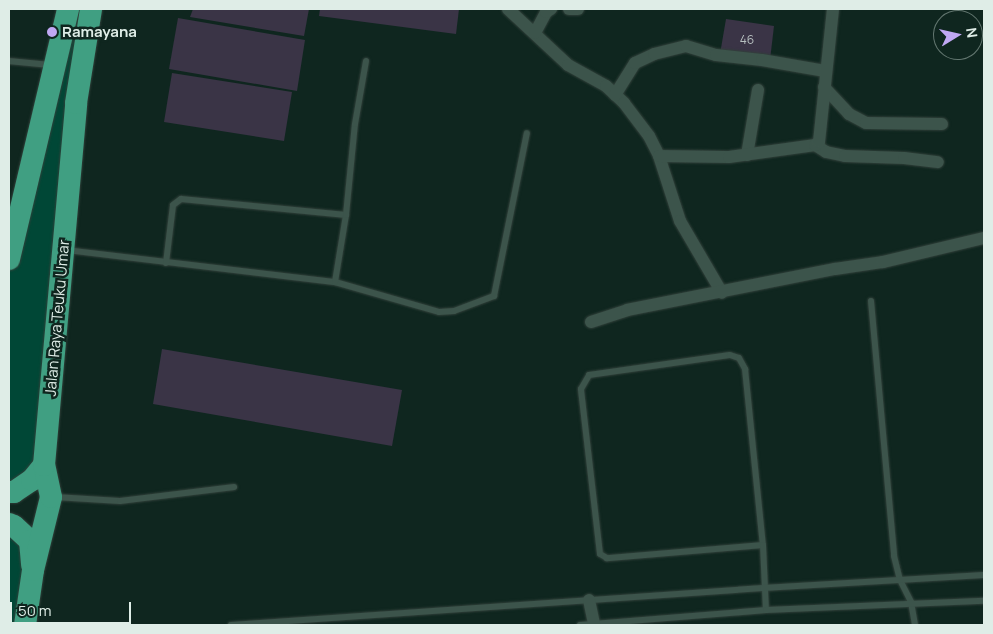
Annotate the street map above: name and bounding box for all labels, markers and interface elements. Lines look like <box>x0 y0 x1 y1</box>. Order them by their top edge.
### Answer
north arrow <box>933 10 983 60</box>
place label: Ramayana <box>62 23 137 41</box>
marker: Ramayana <box>46 26 58 38</box>
text: N <box>962 26 982 39</box>
house number: 46 <box>740 33 754 47</box>
street label: Jalan Raya Teuku Umar <box>41 239 73 397</box>
scale bar <box>12 592 134 624</box>
text: 50 m <box>18 600 52 621</box>

